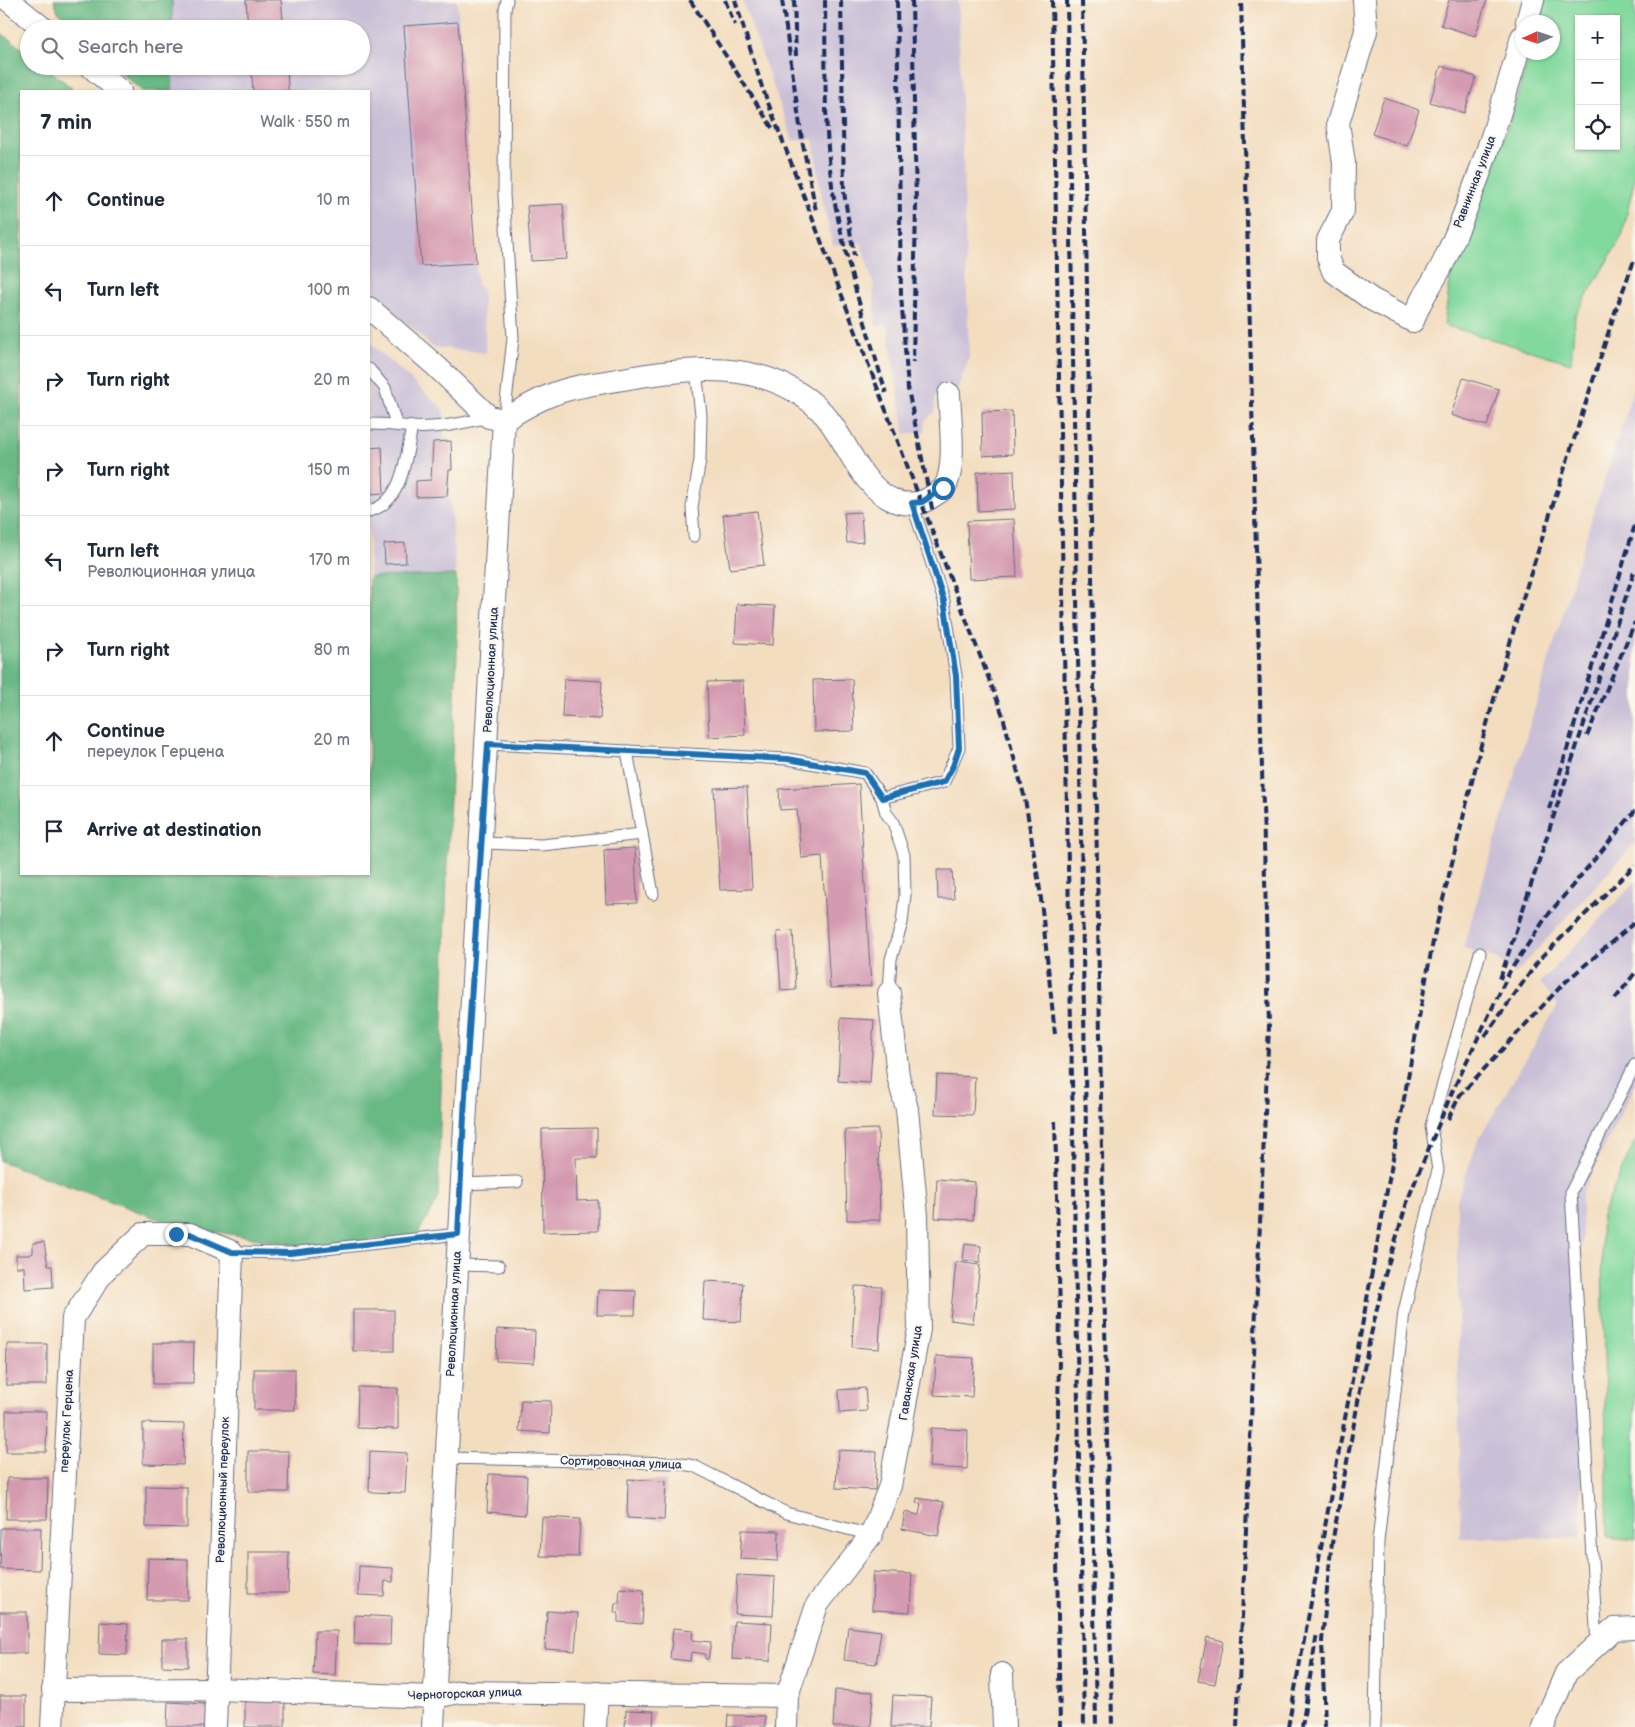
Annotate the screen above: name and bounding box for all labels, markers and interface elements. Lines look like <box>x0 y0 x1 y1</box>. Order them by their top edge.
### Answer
north arrow <box>1515 15 1560 60</box>
map controls <box>1575 15 1620 150</box>
button: + <box>1575 15 1620 60</box>
search box <box>20 20 370 75</box>
icon: search <box>38 34 66 62</box>
text: Search here <box>78 36 183 59</box>
button: − <box>1575 60 1620 105</box>
button: locate <box>1575 105 1620 150</box>
text: 7 min <box>40 110 92 135</box>
text: Walk · 550 m <box>260 113 350 132</box>
street label: Равнинная улица <box>1450 133 1500 231</box>
icon: ahead <box>40 187 68 215</box>
text: Continue <box>87 189 165 212</box>
text: 10 m <box>317 191 350 210</box>
icon: left <box>40 277 68 305</box>
text: Turn left <box>87 279 159 302</box>
text: 100 m <box>307 281 350 300</box>
icon: right <box>40 367 68 395</box>
text: Turn right <box>87 369 170 392</box>
text: 20 m <box>314 371 350 390</box>
icon: right <box>40 457 68 485</box>
text: Turn right <box>87 459 170 482</box>
text: 150 m <box>308 461 350 480</box>
route start <box>932 477 955 500</box>
text: Turn left <box>87 540 159 563</box>
icon: left <box>40 547 68 575</box>
text: 170 m <box>309 551 350 570</box>
text: Революционная улица <box>87 563 255 582</box>
street label: Революционная улица <box>480 607 502 733</box>
icon: right <box>40 637 68 665</box>
text: Turn right <box>87 639 170 662</box>
text: 80 m <box>314 641 350 660</box>
text: Continue <box>87 720 165 743</box>
icon: ahead <box>40 727 68 755</box>
text: 20 m <box>314 731 350 750</box>
text: переулок Герцена <box>87 743 224 762</box>
icon: arrive <box>40 817 68 845</box>
text: Arrive at destination <box>87 819 262 842</box>
route end <box>165 1223 188 1246</box>
street label: Революционная улица <box>443 1251 465 1377</box>
street label: Гаванская улица <box>896 1324 926 1422</box>
street label: переулок Герцена <box>57 1369 77 1473</box>
street label: Революционный переулок <box>213 1416 233 1564</box>
street label: Сортировочная улица <box>560 1453 682 1473</box>
street label: Черногорская улица <box>408 1685 522 1703</box>

